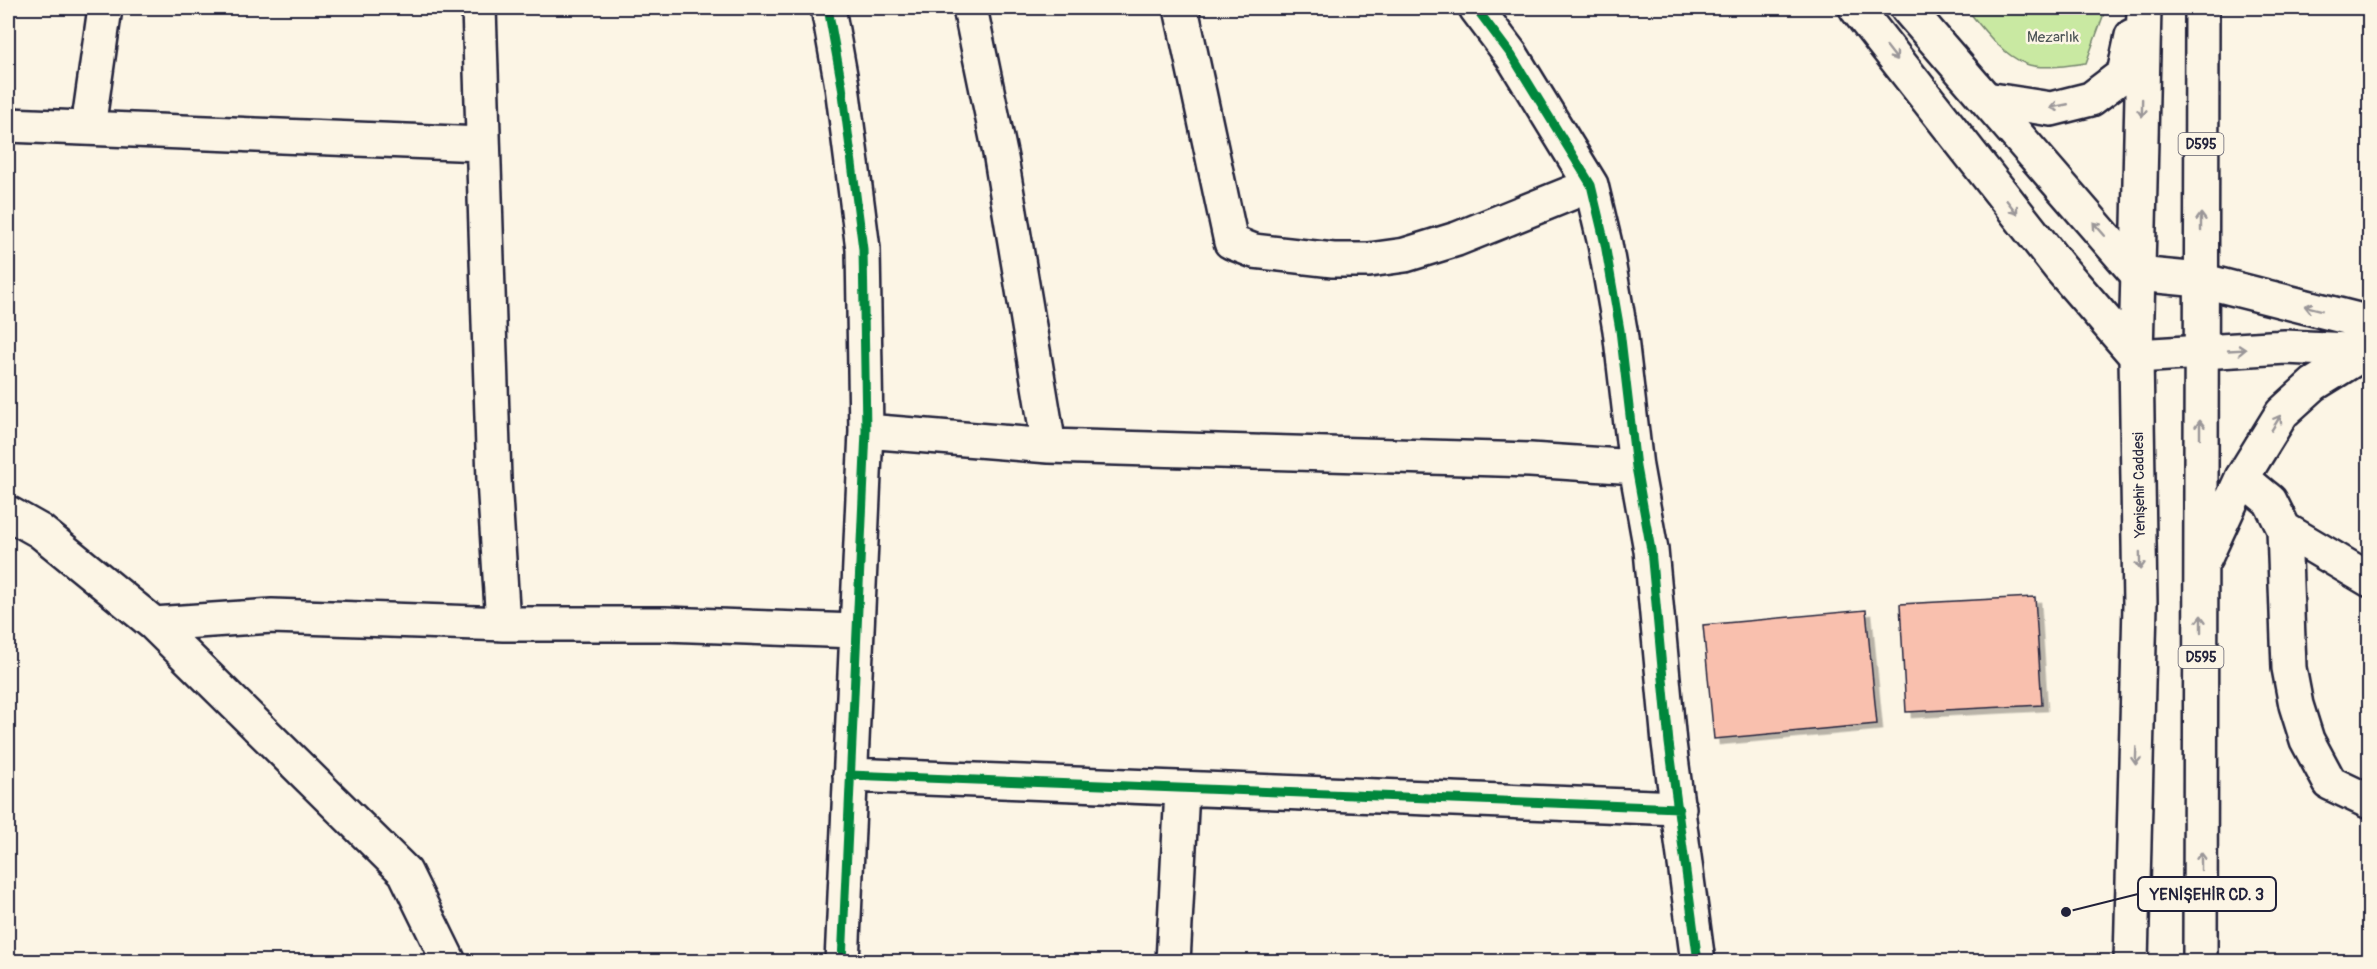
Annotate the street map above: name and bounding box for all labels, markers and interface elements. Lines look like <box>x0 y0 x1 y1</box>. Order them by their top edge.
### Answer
park label: Mezarlık <box>2027 28 2080 47</box>
one-way arrow <box>1886 45 1899 61</box>
one-way arrow <box>2136 97 2148 117</box>
one-way arrow <box>2049 101 2069 112</box>
road number: D595 <box>2178 133 2224 155</box>
one-way arrow <box>2006 199 2019 215</box>
one-way arrow <box>2195 212 2207 232</box>
one-way arrow <box>2092 222 2106 237</box>
one-way arrow <box>2304 302 2323 314</box>
one-way arrow <box>2226 344 2246 355</box>
one-way arrow <box>2270 415 2282 432</box>
one-way arrow <box>2195 420 2206 440</box>
street label: Yenişehir Caddesi <box>2129 432 2150 539</box>
one-way arrow <box>2134 551 2146 571</box>
one-way arrow <box>2195 615 2207 635</box>
road number: D595 <box>2178 646 2224 668</box>
one-way arrow <box>2130 745 2142 765</box>
one-way arrow <box>2195 852 2207 872</box>
callout: YENİŞEHİR CD. 3 <box>2138 877 2276 911</box>
text: YENİŞEHİR CD. 3 <box>2149 885 2264 905</box>

